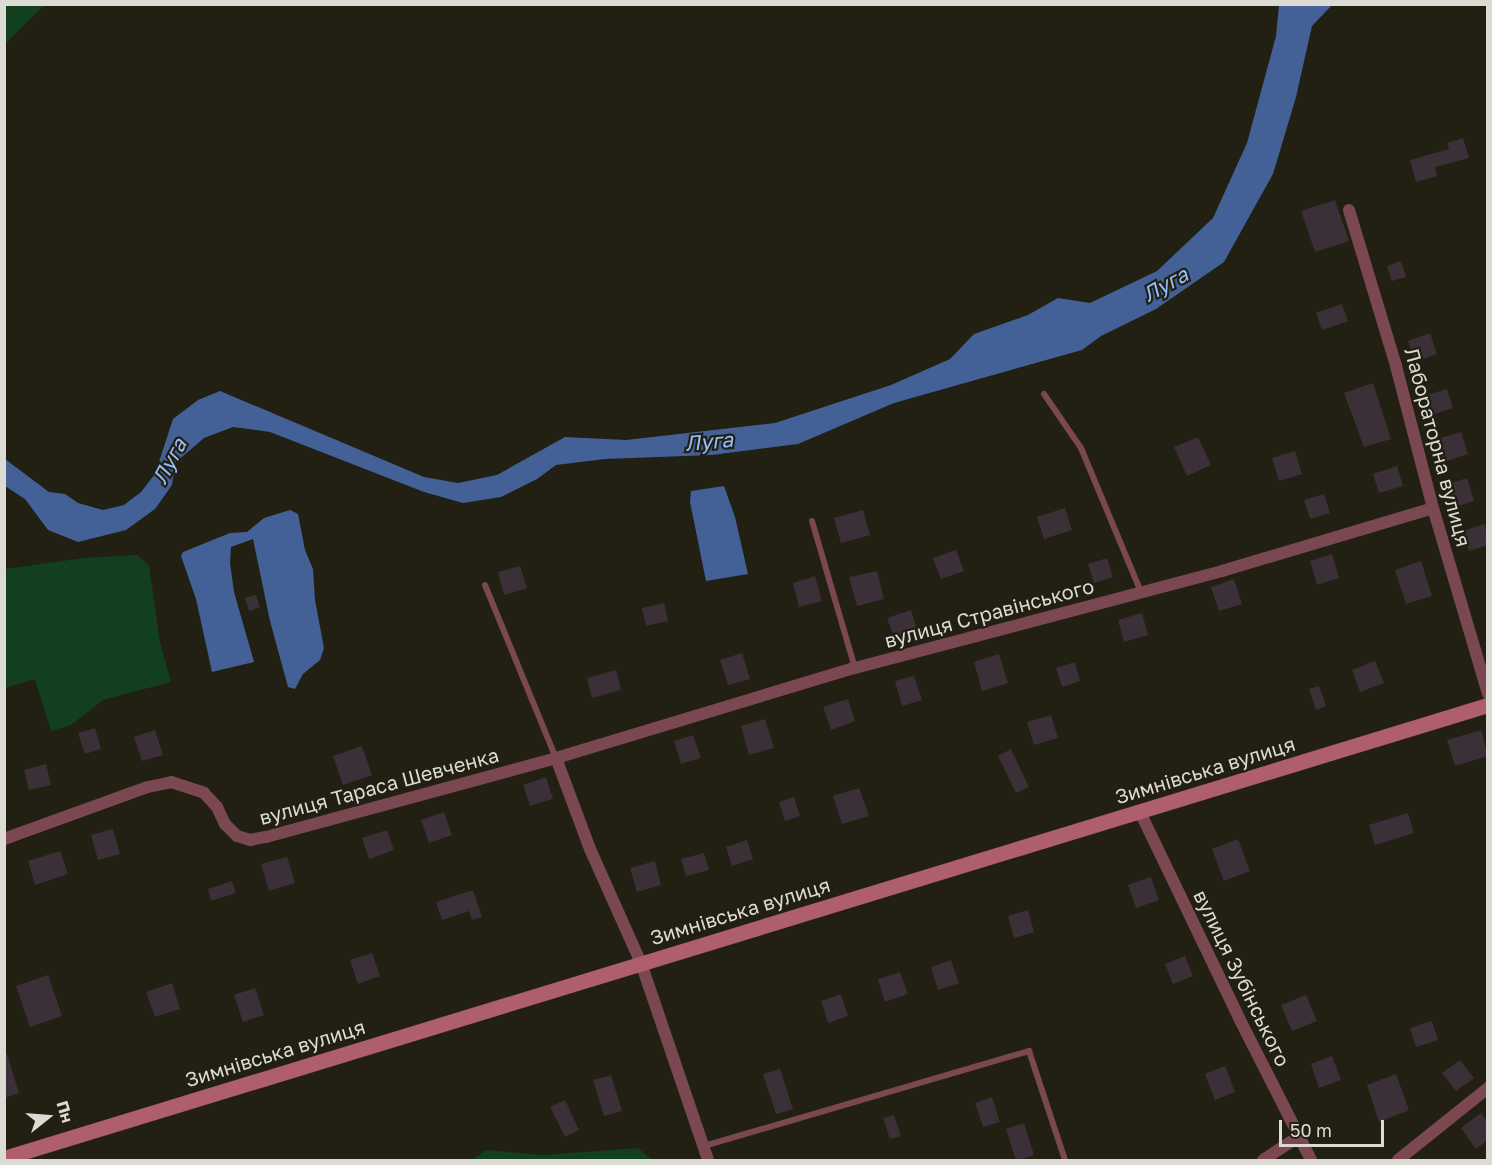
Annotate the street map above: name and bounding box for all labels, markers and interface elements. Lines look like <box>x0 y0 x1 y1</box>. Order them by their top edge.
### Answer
water label: Луга <box>1138 261 1192 307</box>
street label: Лабораторна вулиця <box>1400 345 1476 549</box>
water label: Луга <box>684 426 734 456</box>
water label: Луга <box>147 434 191 488</box>
street label: вулиця Стравінського <box>882 573 1096 653</box>
street label: Зимнівська вулиця <box>1112 731 1298 809</box>
street label: вулиця Тараса Шевченка <box>257 742 501 830</box>
street label: Зимнівська вулиця <box>647 872 833 950</box>
street label: вулиця Зубінського <box>1189 886 1295 1070</box>
street label: Зимнівська вулиця <box>182 1014 368 1092</box>
north arrow <box>18 1087 78 1147</box>
text: Пн <box>52 1098 78 1125</box>
scale bar <box>1282 1108 1387 1146</box>
text: 50 m <box>1290 1119 1332 1141</box>

